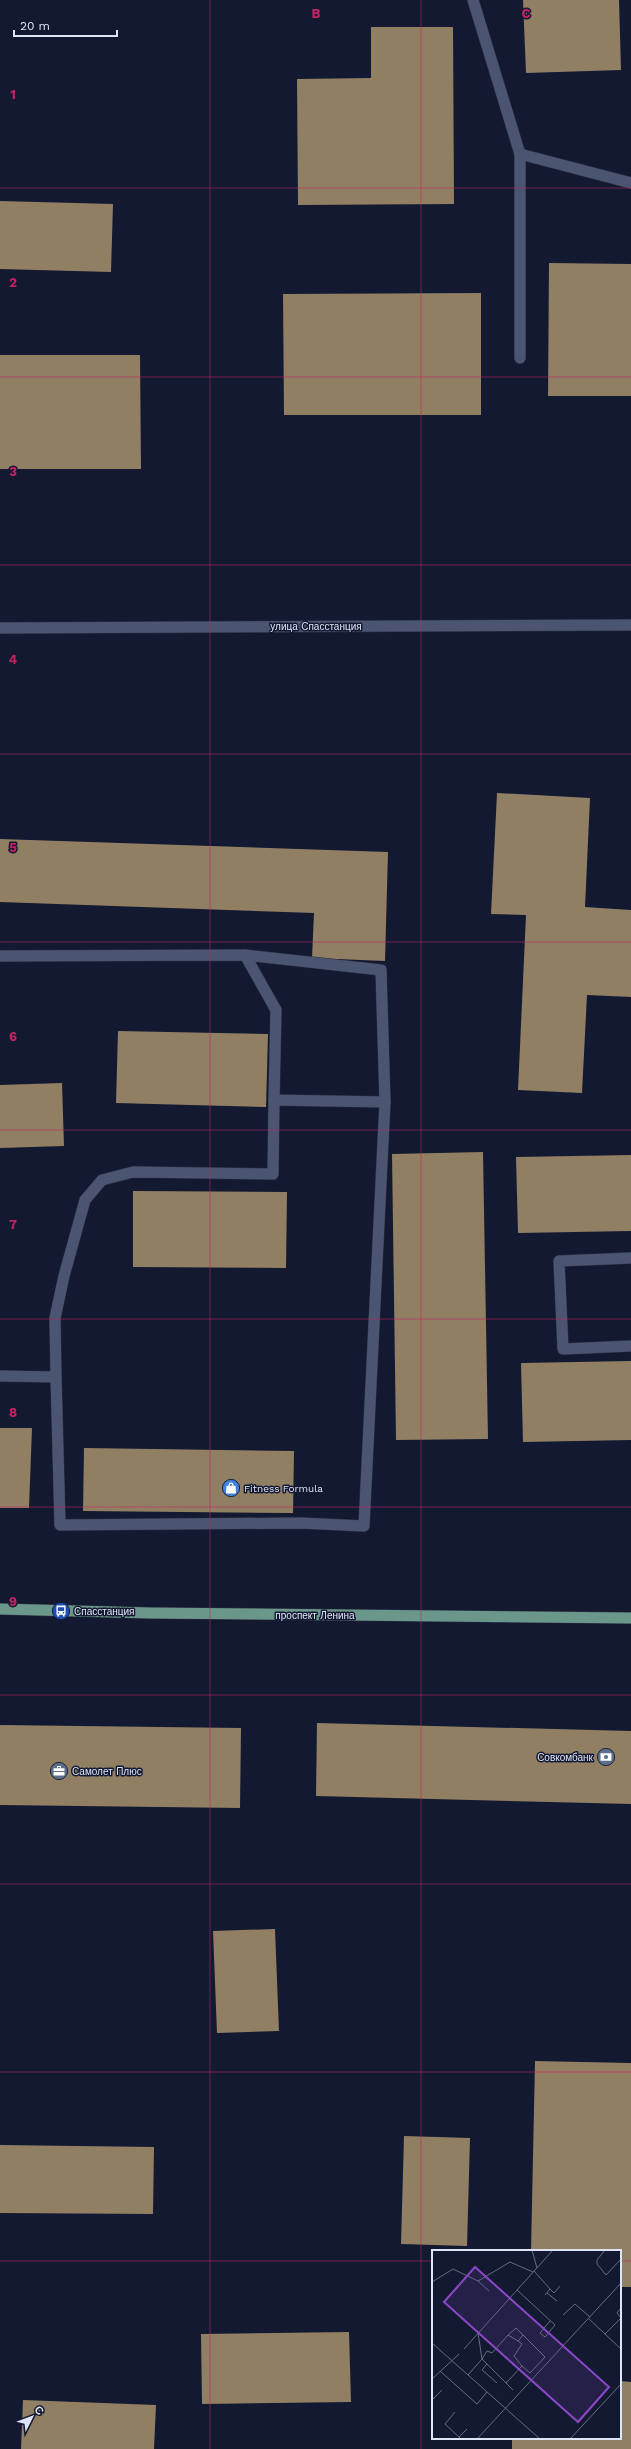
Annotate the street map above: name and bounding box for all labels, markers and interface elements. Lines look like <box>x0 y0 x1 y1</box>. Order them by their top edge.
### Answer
text: B <box>312 6 321 21</box>
text: C <box>522 6 531 21</box>
scale bar <box>14 12 117 38</box>
text: 20 m <box>20 19 50 33</box>
text: 1 <box>10 87 16 102</box>
text: 2 <box>9 275 17 290</box>
text: 3 <box>9 464 17 479</box>
street label: улица Спасстанция <box>270 621 362 632</box>
text: 4 <box>9 652 18 667</box>
text: 5 <box>9 840 17 855</box>
text: 6 <box>9 1029 17 1044</box>
text: 7 <box>9 1217 17 1232</box>
text: 8 <box>9 1405 17 1420</box>
shop icon: Fitness Formula <box>221 1478 241 1498</box>
place label: Fitness Formula <box>244 1483 323 1494</box>
text: 9 <box>9 1594 17 1609</box>
bus stop icon: Спасстанция <box>51 1601 71 1621</box>
place label: Спасстанция <box>74 1606 134 1617</box>
street label: проспект Ленина <box>275 1610 355 1621</box>
bank icon: Совкомбанк <box>596 1747 616 1767</box>
place label: Совкомбанк <box>537 1752 594 1763</box>
office icon: Самолет Плюс <box>49 1761 69 1781</box>
place label: Самолет Плюс <box>72 1766 142 1777</box>
inset map <box>432 2250 621 2439</box>
north arrow <box>12 2397 52 2437</box>
text: С <box>32 2403 47 2418</box>

